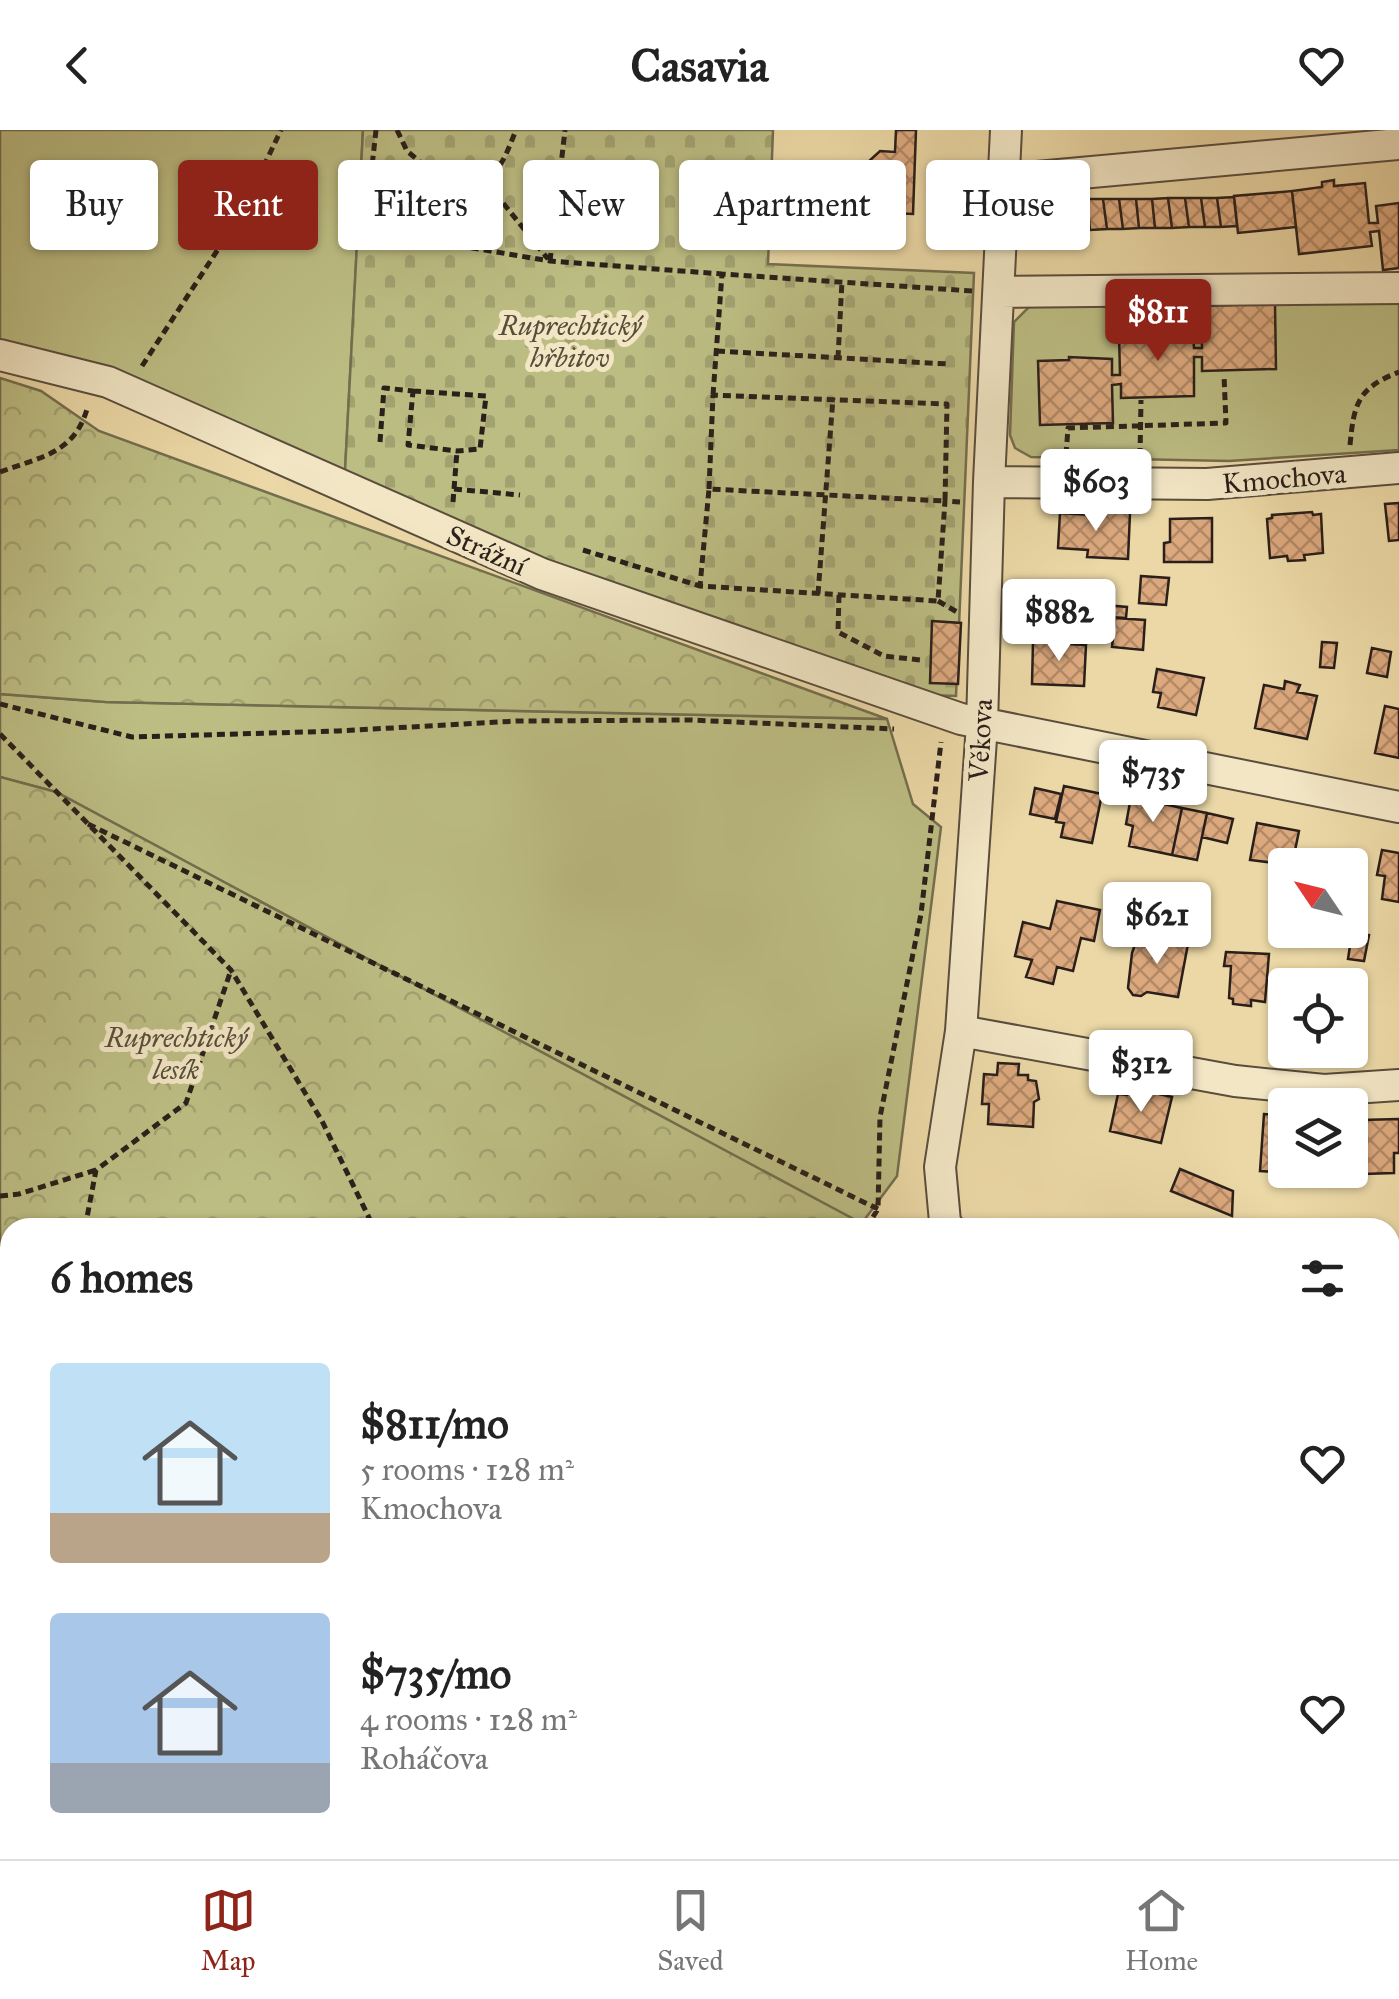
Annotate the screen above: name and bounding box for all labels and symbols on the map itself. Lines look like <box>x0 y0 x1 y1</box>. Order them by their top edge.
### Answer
pin: $811 <box>1099 279 1217 364</box>
park label: Ruprechtický hřbitov <box>498 308 645 375</box>
pin: $603 <box>1037 449 1155 534</box>
street label: Kmochova <box>1221 456 1348 501</box>
street label: Strážní <box>441 517 534 584</box>
pin: $882 <box>1000 579 1118 664</box>
street label: Věkova <box>961 698 1000 783</box>
pin: $735 <box>1094 740 1212 825</box>
north arrow <box>1268 848 1368 948</box>
pin: $621 <box>1098 882 1216 967</box>
park label: Ruprechtický lesík <box>104 1020 251 1087</box>
pin: $312 <box>1082 1030 1200 1115</box>

